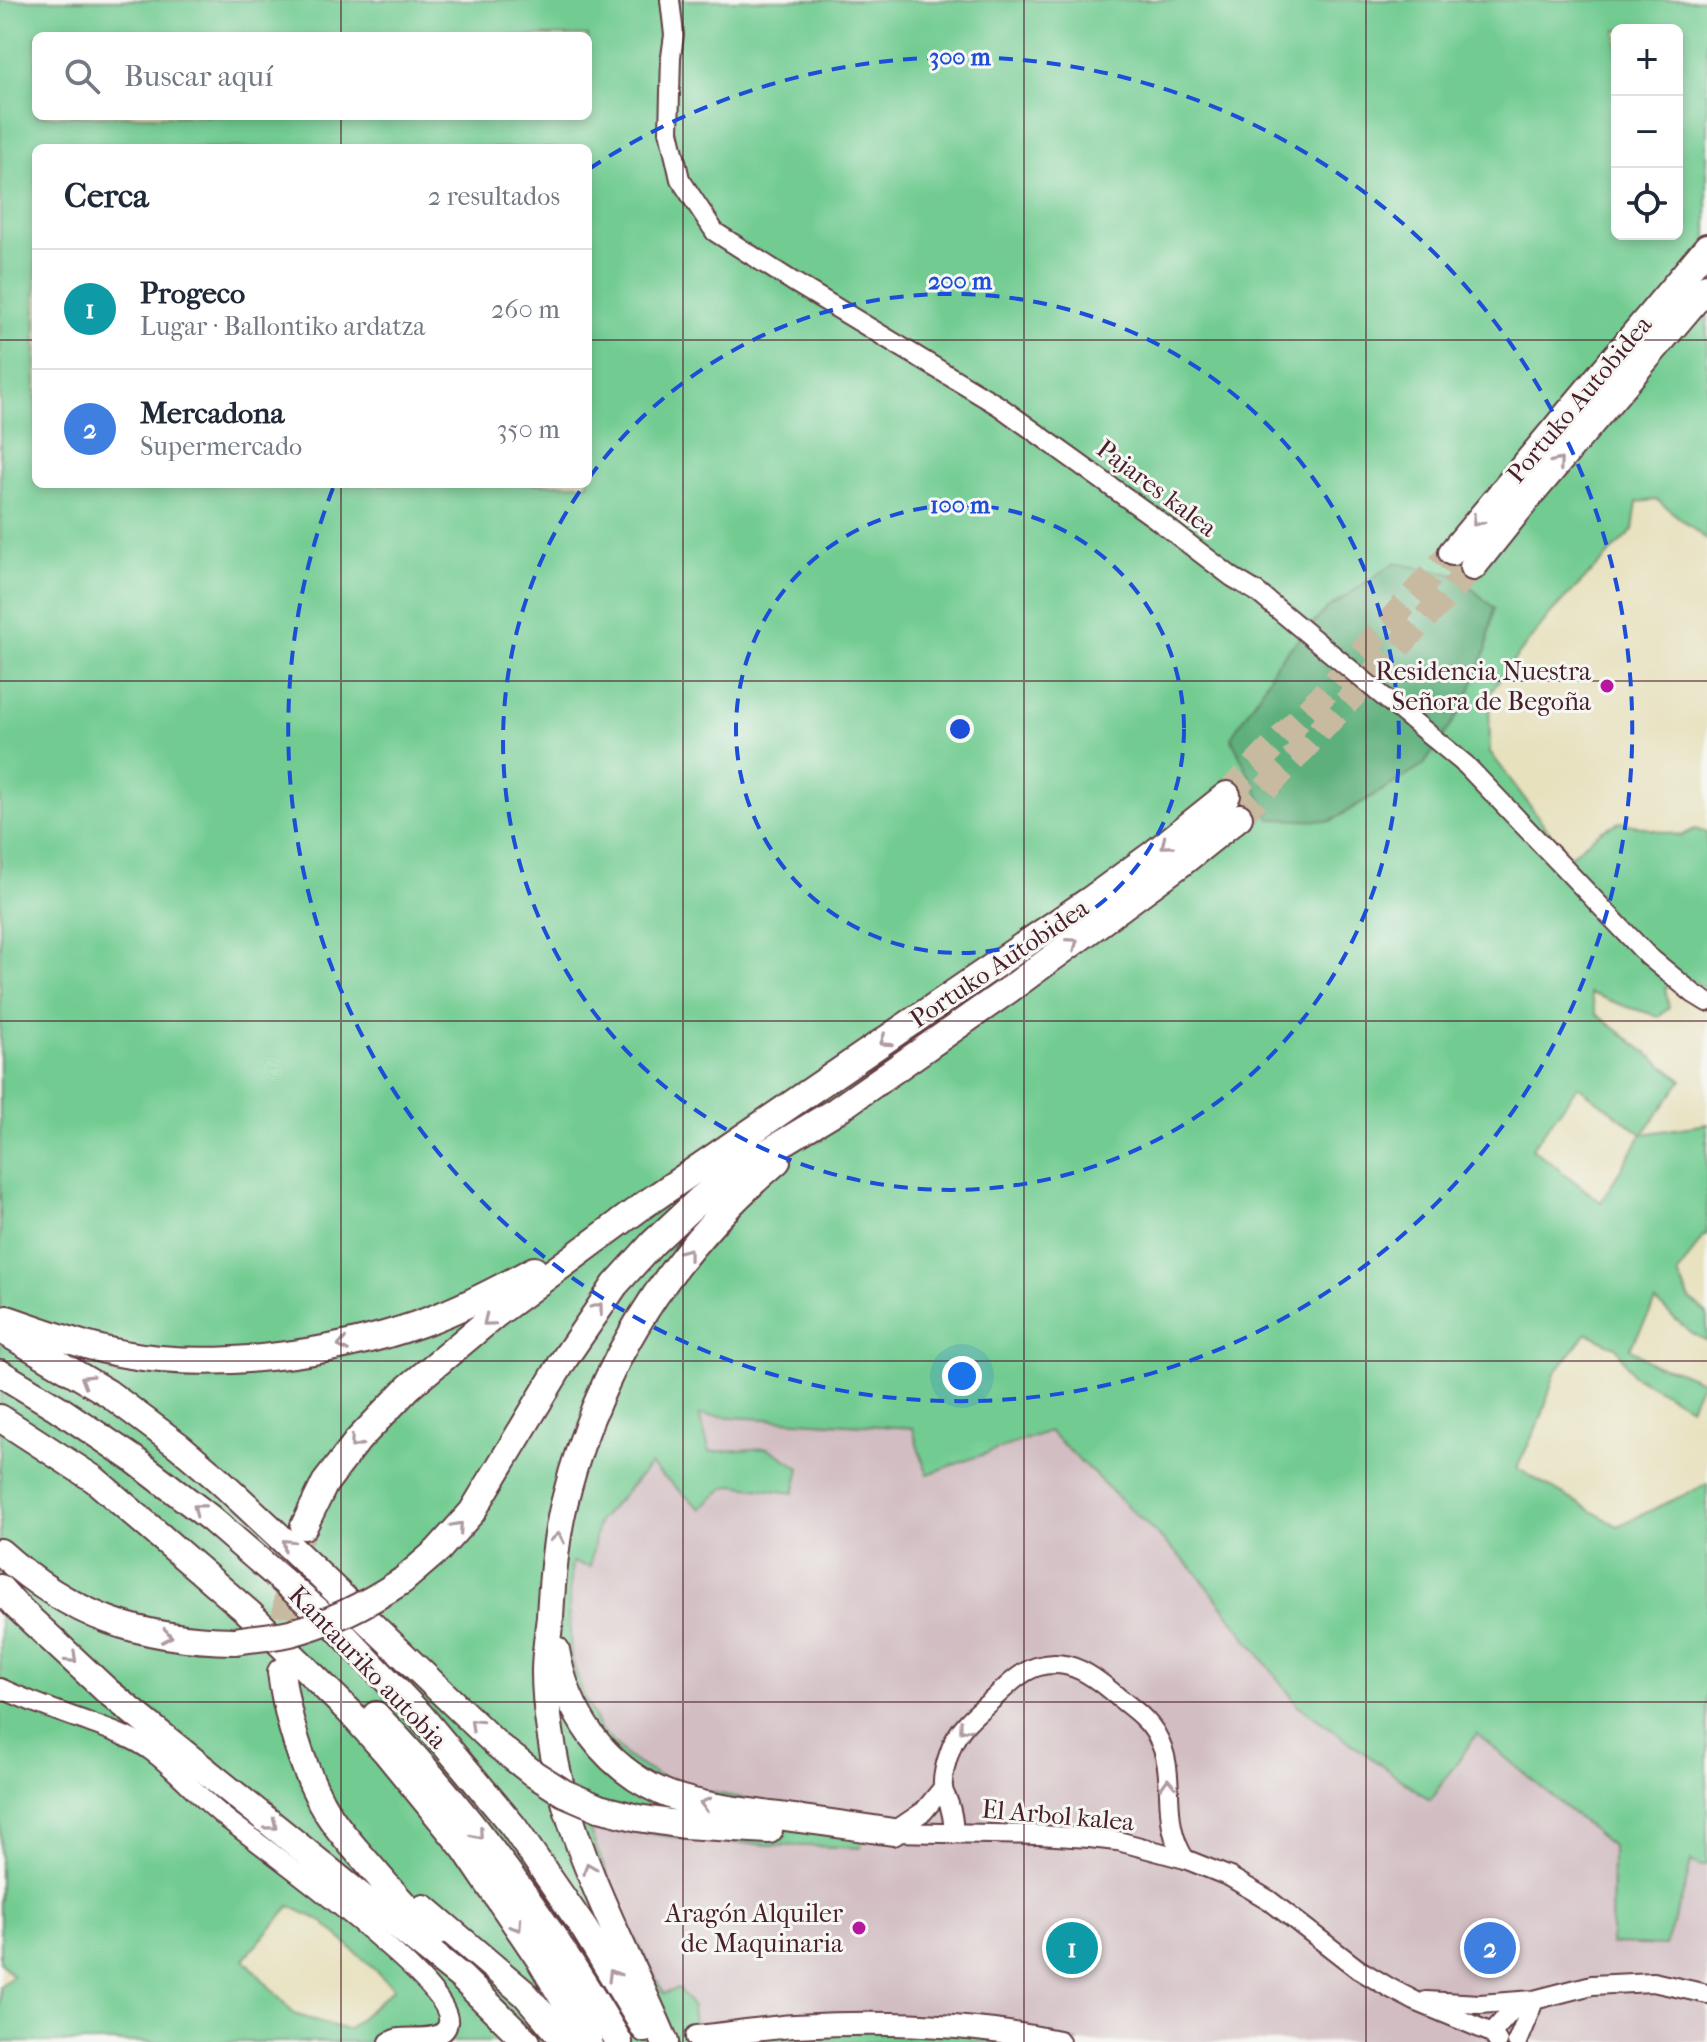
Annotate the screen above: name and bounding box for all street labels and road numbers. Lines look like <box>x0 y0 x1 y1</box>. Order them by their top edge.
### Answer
street label: Portuko Autobidea <box>1500 309 1659 489</box>
street label: Pajares kalea <box>1091 433 1224 544</box>
street label: Portuko Autobidea <box>904 892 1095 1035</box>
street label: Kantauriko autobia <box>282 1579 454 1756</box>
street label: El Arbol kalea <box>980 1793 1137 1838</box>

